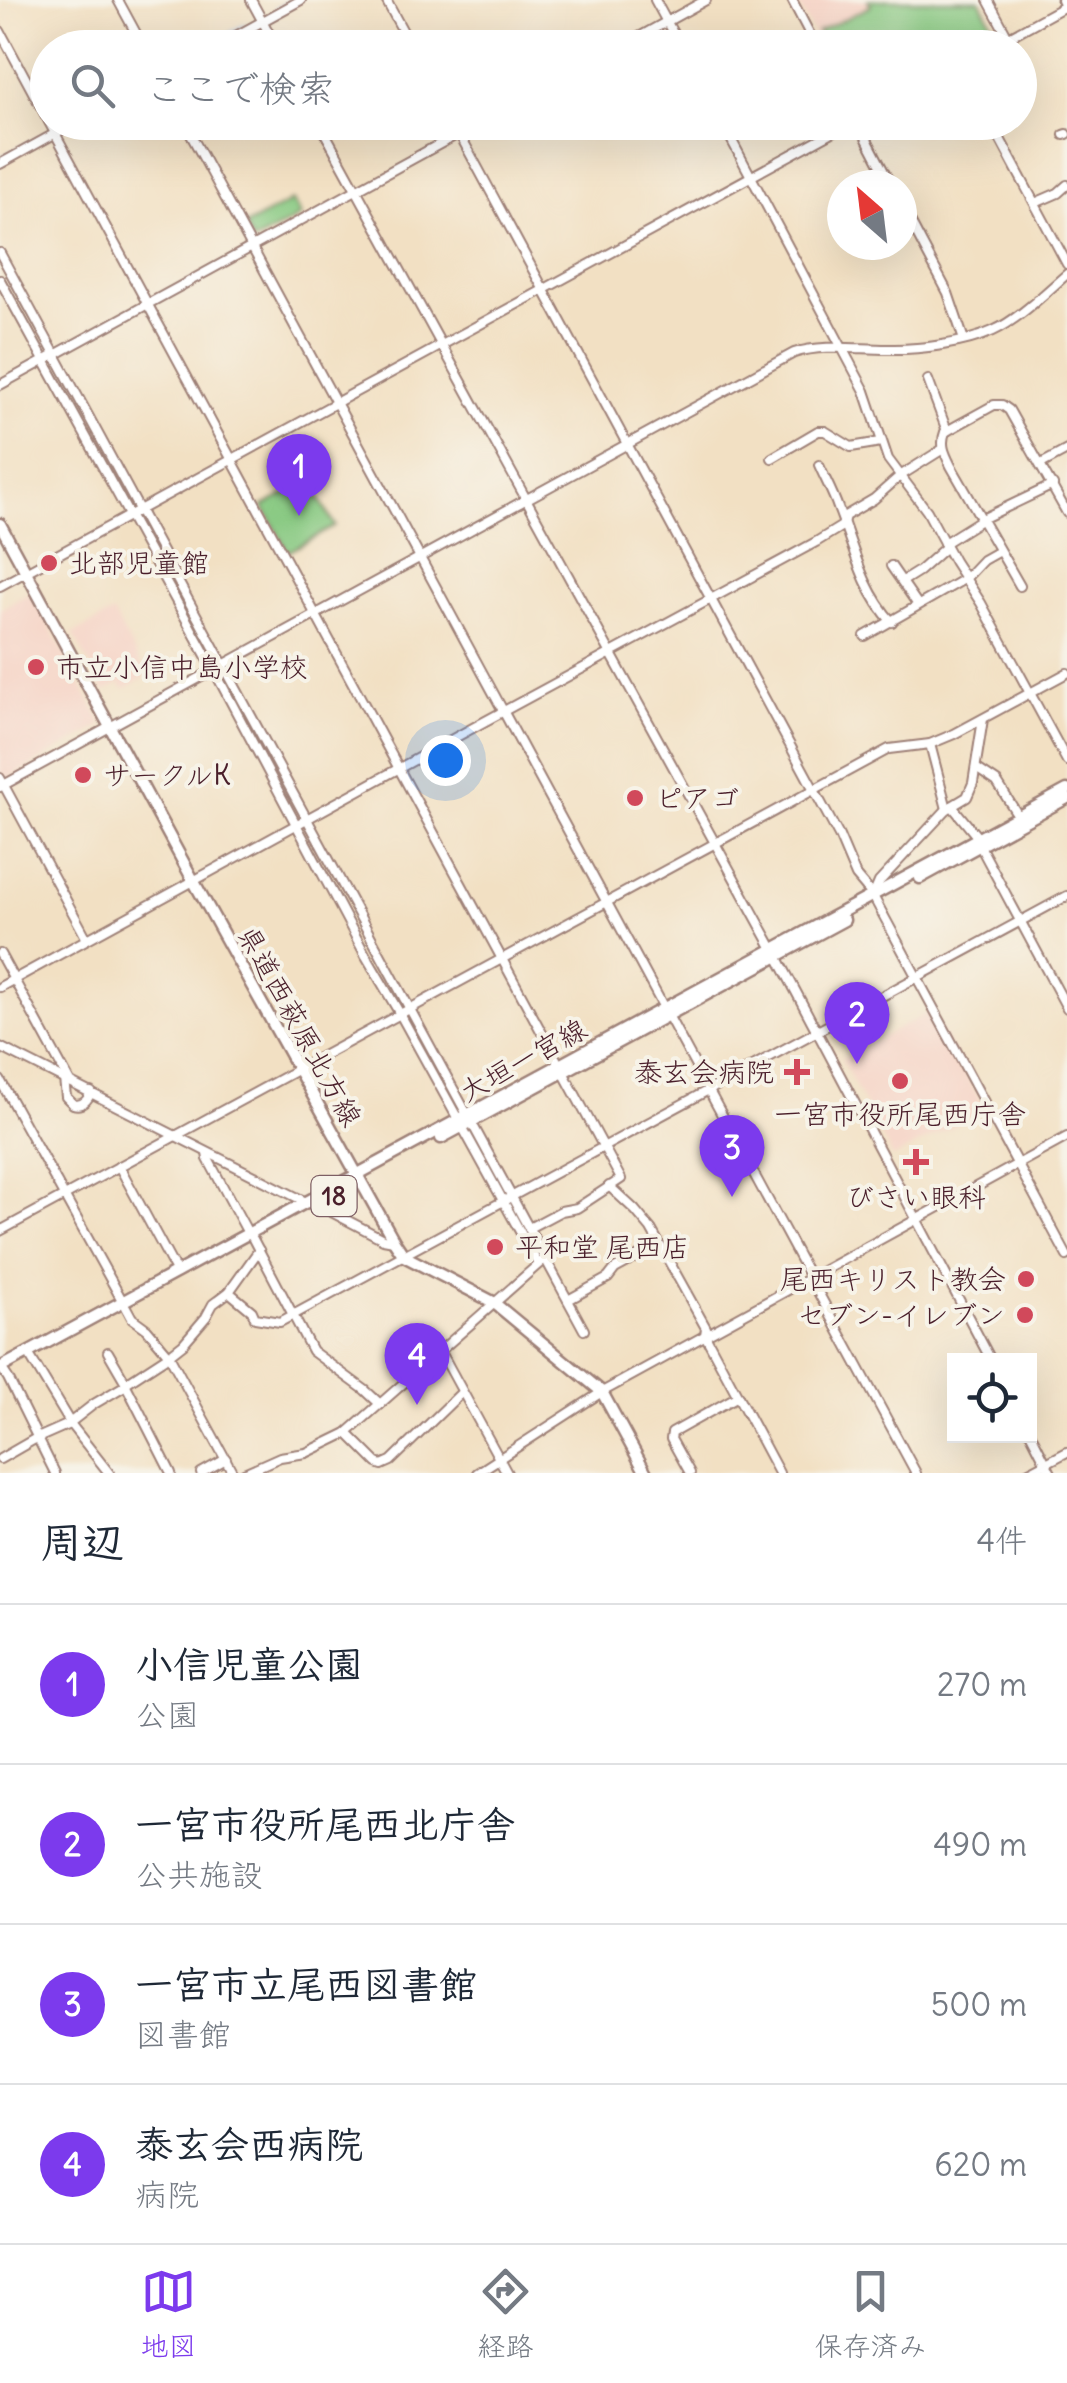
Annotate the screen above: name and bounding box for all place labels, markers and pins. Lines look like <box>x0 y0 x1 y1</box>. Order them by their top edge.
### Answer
pin: 1 <box>266 434 332 516</box>
place label: 北部児童館 <box>69 545 209 581</box>
marker: 北部児童館 <box>38 552 60 574</box>
place label: 市立小信中島小学校 <box>56 649 308 685</box>
marker: 市立小信中島小学校 <box>25 656 47 678</box>
place label: サークルK <box>103 757 231 793</box>
marker: サークルK <box>72 764 94 786</box>
place label: ピアゴ <box>655 780 739 816</box>
marker: ピアゴ <box>624 787 646 809</box>
pin: 2 <box>824 982 890 1064</box>
place label: 泰玄会病院 <box>634 1054 774 1090</box>
marker: 泰玄会病院 <box>784 1059 810 1085</box>
marker: 一宮市役所尾西庁舎 <box>889 1070 911 1092</box>
place label: 一宮市役所尾西庁舎 <box>774 1096 1026 1132</box>
pin: 3 <box>700 1114 764 1197</box>
marker: びさい眼科 <box>903 1149 929 1175</box>
place label: びさい眼科 <box>846 1179 986 1215</box>
place label: 平和堂 尾西店 <box>515 1229 690 1265</box>
marker: 平和堂 尾西店 <box>484 1236 506 1258</box>
place label: 尾西キリスト教会 <box>780 1261 1006 1297</box>
marker: 尾西キリスト教会 <box>1015 1268 1037 1290</box>
place label: セブン-イレブン <box>797 1297 1005 1333</box>
marker: セブン-イレブン <box>1014 1304 1036 1326</box>
pin: 4 <box>384 1322 450 1405</box>

